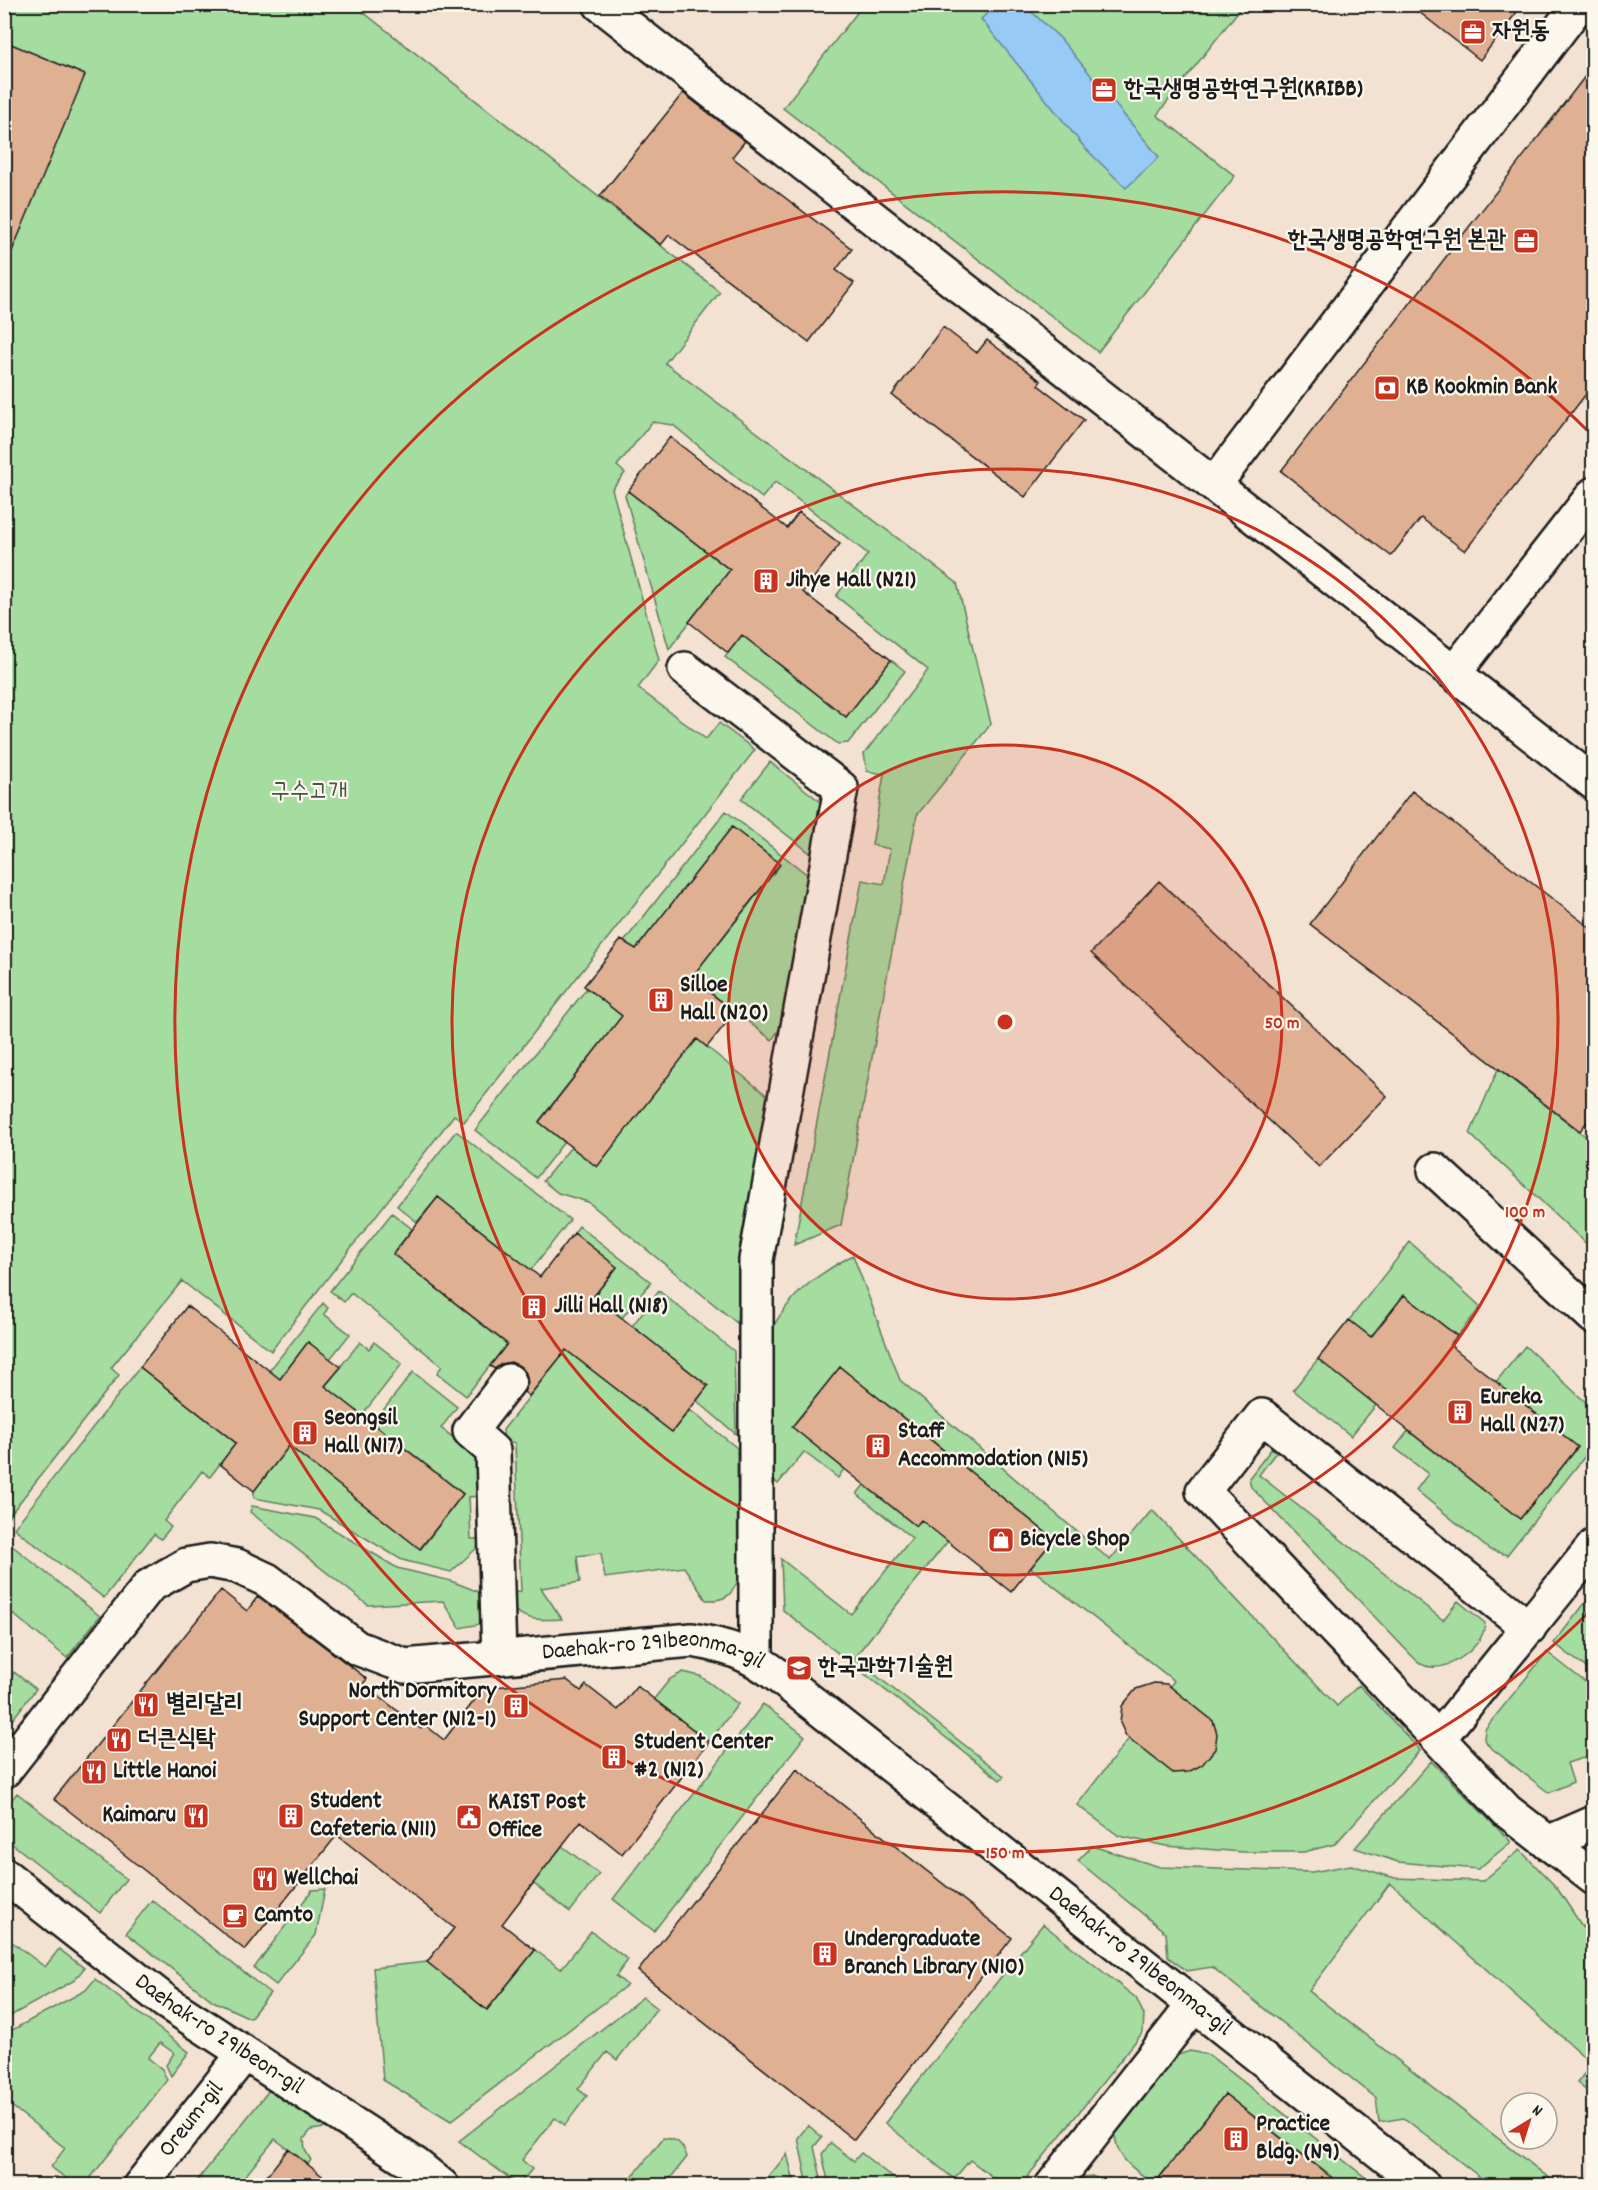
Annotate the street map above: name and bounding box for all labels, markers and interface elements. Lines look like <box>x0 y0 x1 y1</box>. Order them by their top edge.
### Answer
place label: 자원동 <box>1492 15 1550 49</box>
office icon: 자원동 <box>1458 17 1488 47</box>
place label: 한국생명공학연구원(KRIBB) <box>1123 73 1363 107</box>
office icon: 한국생명공학연구원(KRIBB) <box>1089 75 1119 105</box>
place label: 한국생명공학연구원 본관 <box>1287 224 1507 258</box>
office icon: 한국생명공학연구원 본관 <box>1511 226 1541 256</box>
place label: KB Kookmin Bank <box>1406 371 1557 405</box>
bank icon: KB Kookmin Bank <box>1372 373 1402 403</box>
place label: Jihye Hall (N21) <box>786 564 916 598</box>
building icon: Jihye Hall (N21) <box>751 566 781 596</box>
park label: 구수고개 <box>270 776 348 810</box>
place label: Silloe Hall (N20) <box>680 969 768 1031</box>
building icon: Silloe Hall (N20) <box>646 985 676 1015</box>
centre of rings <box>995 1012 1015 1032</box>
text: 50 m <box>1265 1012 1299 1037</box>
text: 100 m <box>1505 1201 1545 1226</box>
place label: Jilli Hall (N18) <box>554 1290 668 1324</box>
building icon: Jilli Hall (N18) <box>519 1292 549 1322</box>
place label: Eureka Hall (N27) <box>1480 1381 1564 1443</box>
building icon: Eureka Hall (N27) <box>1445 1397 1475 1427</box>
place label: Seongsil Hall (N17) <box>324 1402 403 1464</box>
place label: Staff Accommodation (N15) <box>898 1415 1088 1477</box>
building icon: Seongsil Hall (N17) <box>290 1418 320 1448</box>
building icon: Staff Accommodation (N15) <box>863 1431 893 1461</box>
place label: Bicycle Shop <box>1020 1523 1130 1557</box>
shop icon: Bicycle Shop <box>986 1525 1016 1555</box>
street label: Daehak-ro 291beonma-gil <box>540 1623 772 1679</box>
place label: 한국과학기술원 <box>817 1651 953 1685</box>
school or university icon: 한국과학기술원 <box>784 1653 814 1683</box>
place label: North Dormitory Support Center (N12-1) <box>299 1675 497 1737</box>
place label: 별리달리 <box>166 1688 243 1722</box>
restaurant icon: 별리달리 <box>131 1690 161 1720</box>
building icon: North Dormitory Support Center (N12-1) <box>501 1691 531 1721</box>
place label: 더큰식탁 <box>138 1723 216 1757</box>
restaurant icon: 더큰식탁 <box>104 1725 134 1755</box>
place label: Student Center #2 (N12) <box>634 1726 774 1788</box>
building icon: Student Center #2 (N12) <box>599 1742 629 1772</box>
place label: Little Hanoi <box>113 1755 217 1789</box>
restaurant icon: Little Hanoi <box>79 1757 109 1787</box>
place label: Student Cafeteria (N11) <box>310 1785 436 1847</box>
place label: KAIST Post Office <box>488 1786 586 1848</box>
place label: Kaimaru <box>102 1799 176 1833</box>
restaurant icon: Kaimaru <box>181 1801 211 1831</box>
building icon: Student Cafeteria (N11) <box>276 1801 306 1831</box>
public building icon: KAIST Post Office <box>454 1802 484 1832</box>
text: 150 m <box>986 1842 1024 1867</box>
place label: WellChai <box>284 1862 359 1896</box>
restaurant icon: WellChai <box>250 1864 280 1894</box>
street label: Daehak-ro 291beonma-gil <box>1040 1878 1239 2045</box>
place label: Camto <box>254 1899 313 1933</box>
cafe icon: Camto <box>220 1901 250 1931</box>
place label: Undergraduate Branch Library (N10) <box>844 1923 1024 1985</box>
building icon: Undergraduate Branch Library (N10) <box>810 1939 840 1969</box>
street label: Daehak-ro 291beon-gil <box>127 1966 311 2104</box>
street label: Oreum-gil <box>151 2074 233 2165</box>
north arrow <box>1499 2091 1559 2151</box>
text: N <box>1527 2100 1547 2123</box>
place label: Practice Bldg. (N9) <box>1256 2108 1339 2170</box>
building icon: Practice Bldg. (N9) <box>1221 2124 1251 2154</box>

